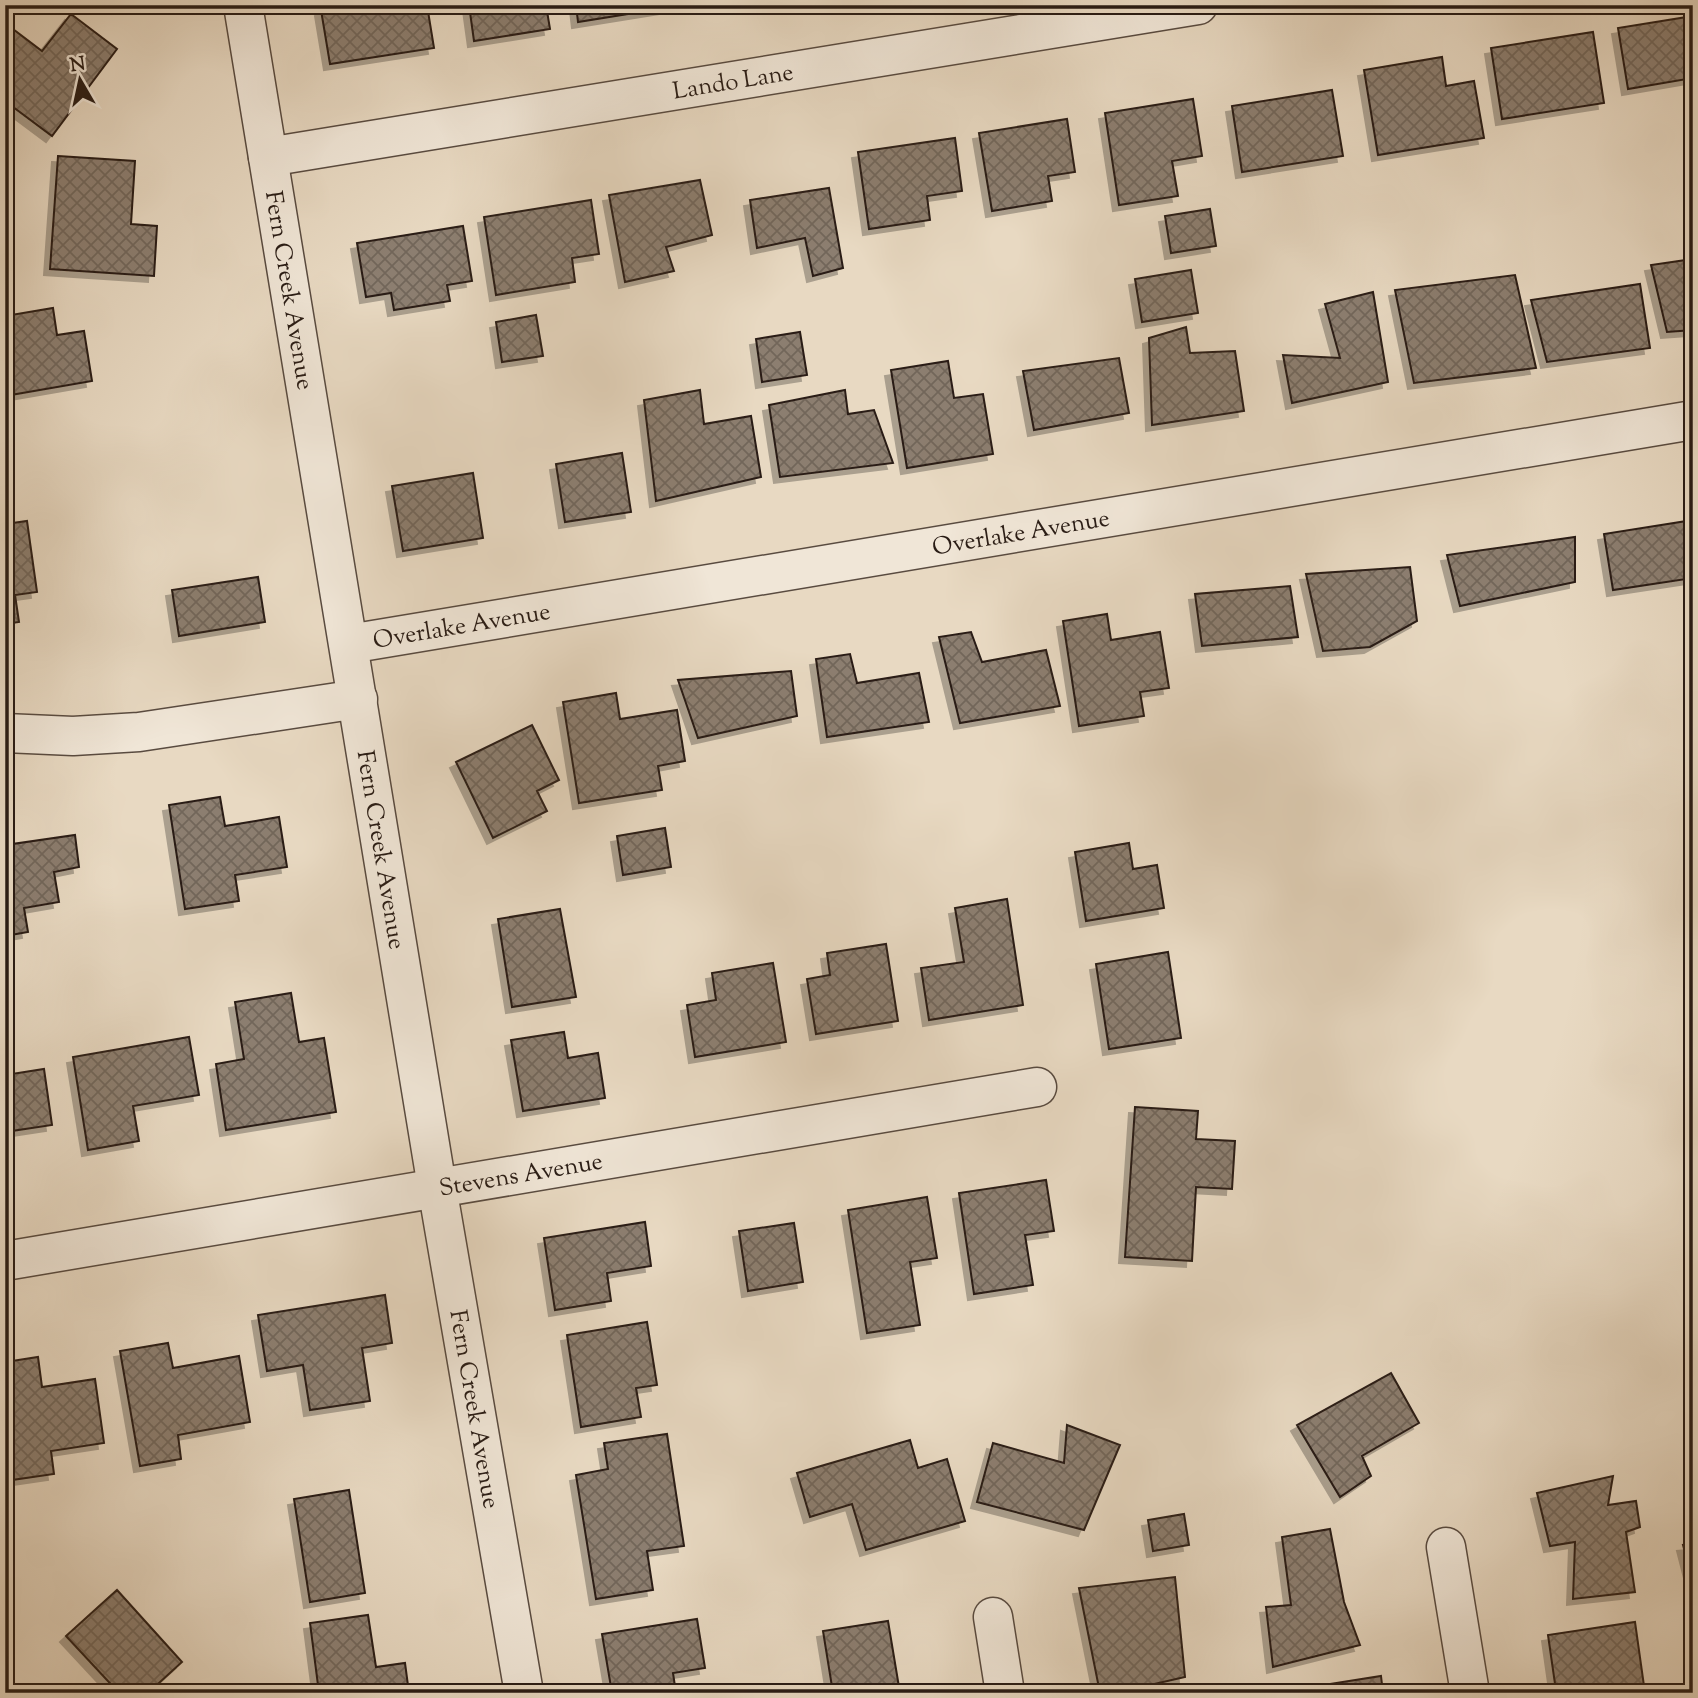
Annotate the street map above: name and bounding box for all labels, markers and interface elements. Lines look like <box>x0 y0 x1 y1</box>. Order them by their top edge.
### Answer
north arrow <box>46 46 116 116</box>
text: N <box>68 51 87 80</box>
street label: Lando Lane <box>670 56 796 110</box>
street label: Fern Creek Avenue <box>255 189 321 393</box>
street label: Overlake Avenue <box>930 503 1112 566</box>
street label: Overlake Avenue <box>371 596 553 659</box>
street label: Fern Creek Avenue <box>347 748 413 952</box>
street label: Stevens Avenue <box>437 1146 605 1207</box>
street label: Fern Creek Avenue <box>439 1307 507 1511</box>

